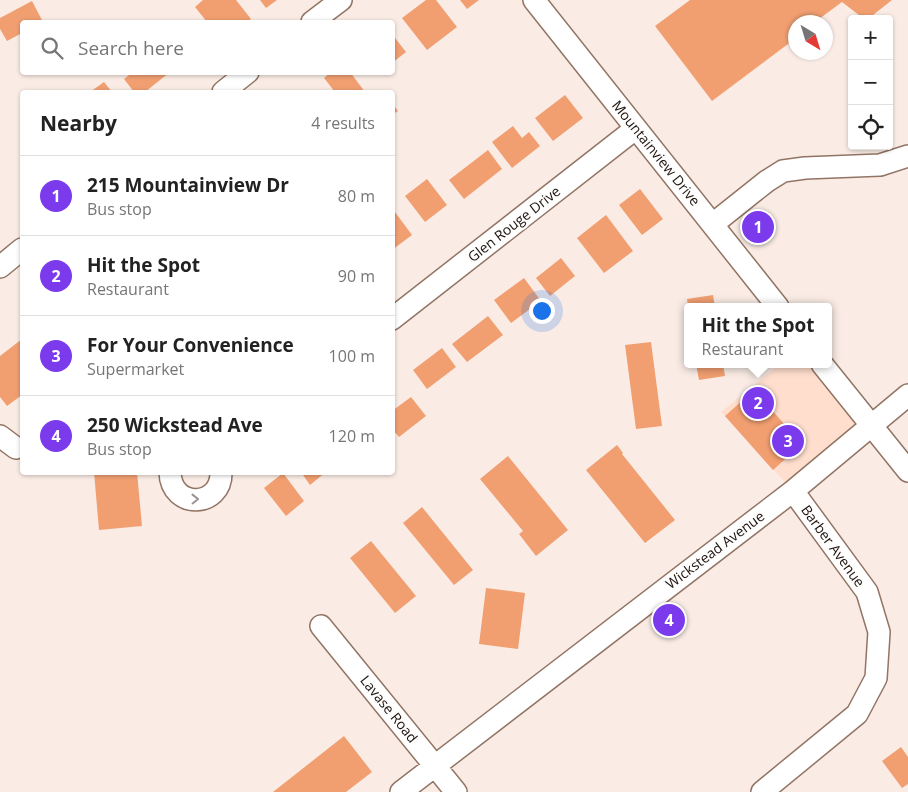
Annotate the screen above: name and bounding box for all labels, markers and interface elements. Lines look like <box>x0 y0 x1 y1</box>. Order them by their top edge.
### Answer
north arrow <box>788 15 833 60</box>
map controls <box>848 15 893 150</box>
button: + <box>848 15 893 60</box>
search box <box>20 20 395 75</box>
icon: search <box>38 34 66 62</box>
text: Search here <box>78 35 184 61</box>
button: − <box>848 60 893 105</box>
street label: Mountainview Drive <box>608 96 705 209</box>
button: locate <box>848 105 893 150</box>
text: Nearby <box>40 109 117 137</box>
text: 4 results <box>311 112 375 134</box>
text: 215 Mountainview Dr <box>87 172 289 198</box>
street label: Glen Rouge Drive <box>463 181 564 266</box>
text: 1 <box>51 185 61 207</box>
text: 80 m <box>338 185 375 207</box>
text: Bus stop <box>87 198 152 220</box>
pin: 1 <box>742 208 774 246</box>
text: Hit the Spot <box>87 252 200 278</box>
text: 2 <box>51 265 61 287</box>
text: 90 m <box>338 265 375 287</box>
text: Restaurant <box>87 278 169 300</box>
your location <box>529 298 555 324</box>
popup <box>684 303 832 368</box>
text: Hit the Spot <box>702 312 814 338</box>
text: For Your Convenience <box>87 332 294 358</box>
text: Restaurant <box>702 338 783 360</box>
text: 3 <box>51 345 61 367</box>
text: 100 m <box>329 345 375 367</box>
text: Supermarket <box>87 358 184 380</box>
pin: 2 <box>742 384 774 422</box>
text: 250 Wickstead Ave <box>87 412 263 438</box>
pin: 3 <box>772 422 804 460</box>
text: 4 <box>51 425 61 447</box>
text: 120 m <box>329 425 375 447</box>
text: Bus stop <box>87 438 152 460</box>
one-way arrow <box>192 493 200 504</box>
street label: Barber Avenue <box>797 501 870 591</box>
street label: Wickstead Avenue <box>662 506 768 593</box>
pin: 4 <box>653 601 685 639</box>
street label: Lavase Road <box>356 671 422 746</box>

